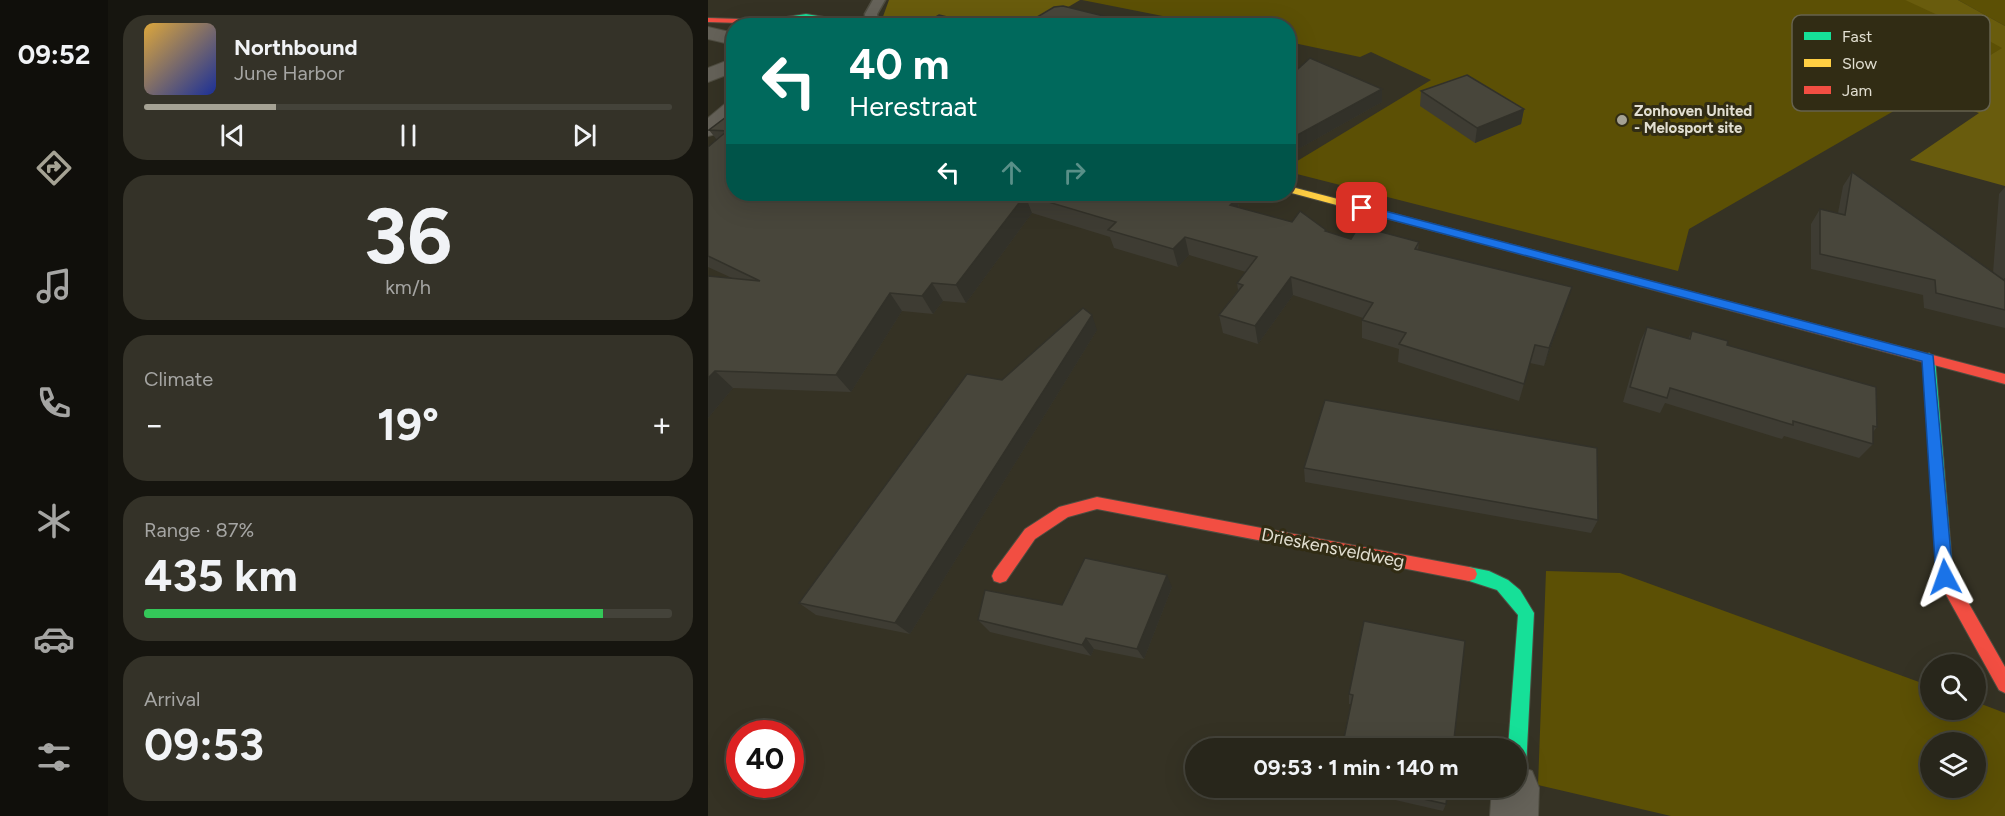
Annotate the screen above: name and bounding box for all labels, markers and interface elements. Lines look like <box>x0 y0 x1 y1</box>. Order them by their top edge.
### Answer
legend <box>1792 15 1990 111</box>
text: Fast <box>1842 27 1872 46</box>
text: Northbound <box>234 34 358 61</box>
text: 09:52 <box>18 38 90 71</box>
text: 40 m <box>849 39 949 90</box>
icon: left <box>750 42 828 120</box>
text: Slow <box>1842 54 1877 73</box>
text: June Harbor <box>234 61 345 85</box>
text: Jam <box>1842 81 1872 100</box>
text: Herestraat <box>849 90 978 123</box>
place label: Zonhoven United - Melosport site <box>1634 102 1752 137</box>
marker: Zonhoven United - Melosport site <box>1615 113 1629 127</box>
icon: previous <box>216 119 249 152</box>
icon: pause <box>392 119 425 152</box>
icon: next <box>568 119 601 152</box>
icon: directions <box>33 147 75 189</box>
icon: left <box>932 156 965 189</box>
icon: ahead <box>995 156 1028 189</box>
icon: right <box>1058 156 1091 189</box>
pin <box>1336 182 1387 233</box>
text: 36 <box>364 189 452 283</box>
icon: arrive <box>1345 191 1378 224</box>
icon: music <box>33 265 75 307</box>
text: km/h <box>385 275 431 299</box>
text: Climate <box>144 367 213 391</box>
icon: phone <box>33 382 75 424</box>
text: 19° <box>377 397 439 451</box>
text: − <box>144 405 165 444</box>
text: + <box>651 405 672 444</box>
icon: climate <box>33 500 75 542</box>
text: Range · 87% <box>144 518 254 542</box>
street label: Drieskensveldweg <box>1260 523 1406 573</box>
position arrow <box>1913 545 1977 609</box>
text: 435 km <box>144 548 298 602</box>
icon: car <box>33 618 75 660</box>
map controls <box>1920 654 1986 798</box>
button: search <box>1920 654 1986 720</box>
text: Arrival <box>144 687 200 711</box>
text: 09:53 <box>144 717 264 771</box>
speed limit sign: 40 <box>726 720 804 798</box>
button: layers <box>1920 732 1986 798</box>
icon: filters <box>33 736 75 778</box>
text: 09:53 · 1 min · 140 m <box>1254 754 1458 781</box>

